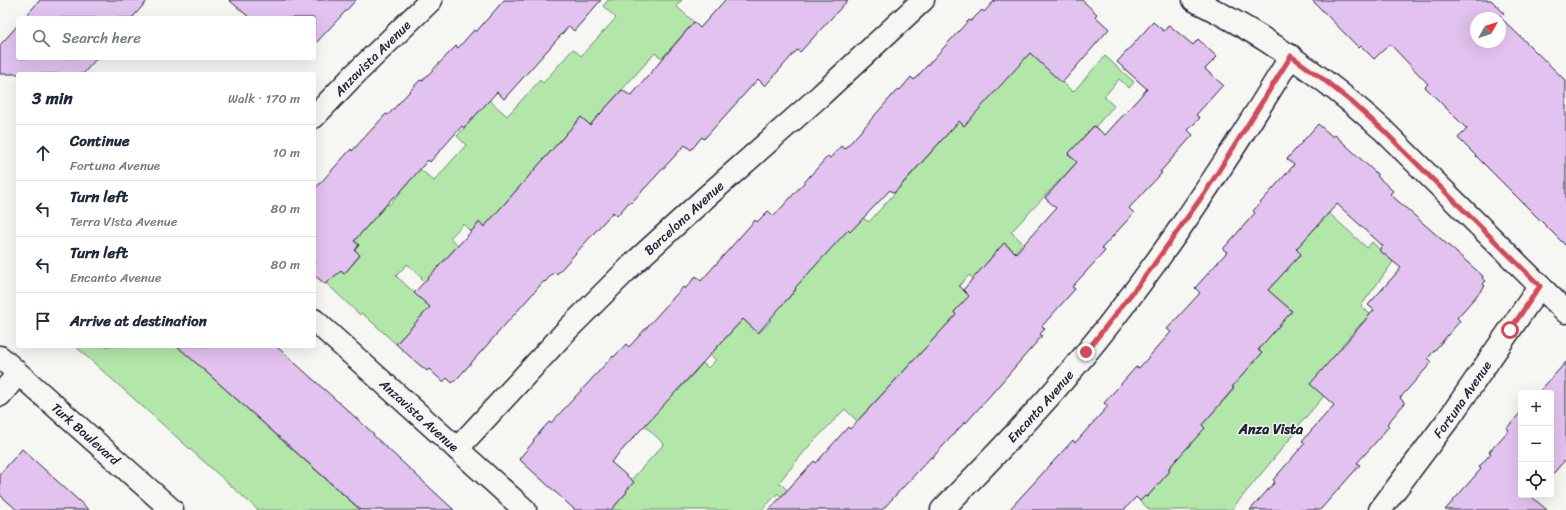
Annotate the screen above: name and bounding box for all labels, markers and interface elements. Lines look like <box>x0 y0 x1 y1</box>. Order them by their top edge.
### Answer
north arrow <box>1470 12 1506 48</box>
street label: Anzavista Avenue <box>327 14 416 102</box>
search box <box>16 16 316 60</box>
text: Search here <box>62 25 141 51</box>
icon: search <box>30 27 52 49</box>
text: 3 min <box>32 83 73 113</box>
text: Walk · 170 m <box>228 87 300 110</box>
text: Continue <box>70 128 130 154</box>
text: 10 m <box>273 141 300 164</box>
icon: ahead <box>32 142 54 164</box>
text: Fortuna Avenue <box>70 154 160 177</box>
street label: Barcelona Avenue <box>638 175 729 261</box>
text: Turn left <box>70 184 128 210</box>
text: 80 m <box>271 197 300 220</box>
icon: left <box>32 198 54 220</box>
text: Terra Vista Avenue <box>70 210 178 233</box>
text: Turn left <box>70 240 128 266</box>
text: 80 m <box>271 253 300 276</box>
icon: left <box>32 254 54 276</box>
text: Encanto Avenue <box>70 266 162 289</box>
text: Arrive at destination <box>70 308 207 334</box>
icon: arrive <box>32 310 54 332</box>
route start <box>1501 321 1519 339</box>
route end <box>1077 343 1095 361</box>
street label: Fortuna Avenue <box>1427 356 1497 443</box>
street label: Encanto Avenue <box>1001 364 1080 448</box>
street label: Anzavista Avenue <box>374 372 465 457</box>
map controls <box>1518 390 1554 498</box>
button: + <box>1518 390 1554 426</box>
street label: Turk Boulevard <box>46 396 126 471</box>
district label: Anza Vista <box>1238 417 1304 442</box>
button: − <box>1518 426 1554 462</box>
button: locate <box>1518 462 1554 498</box>

